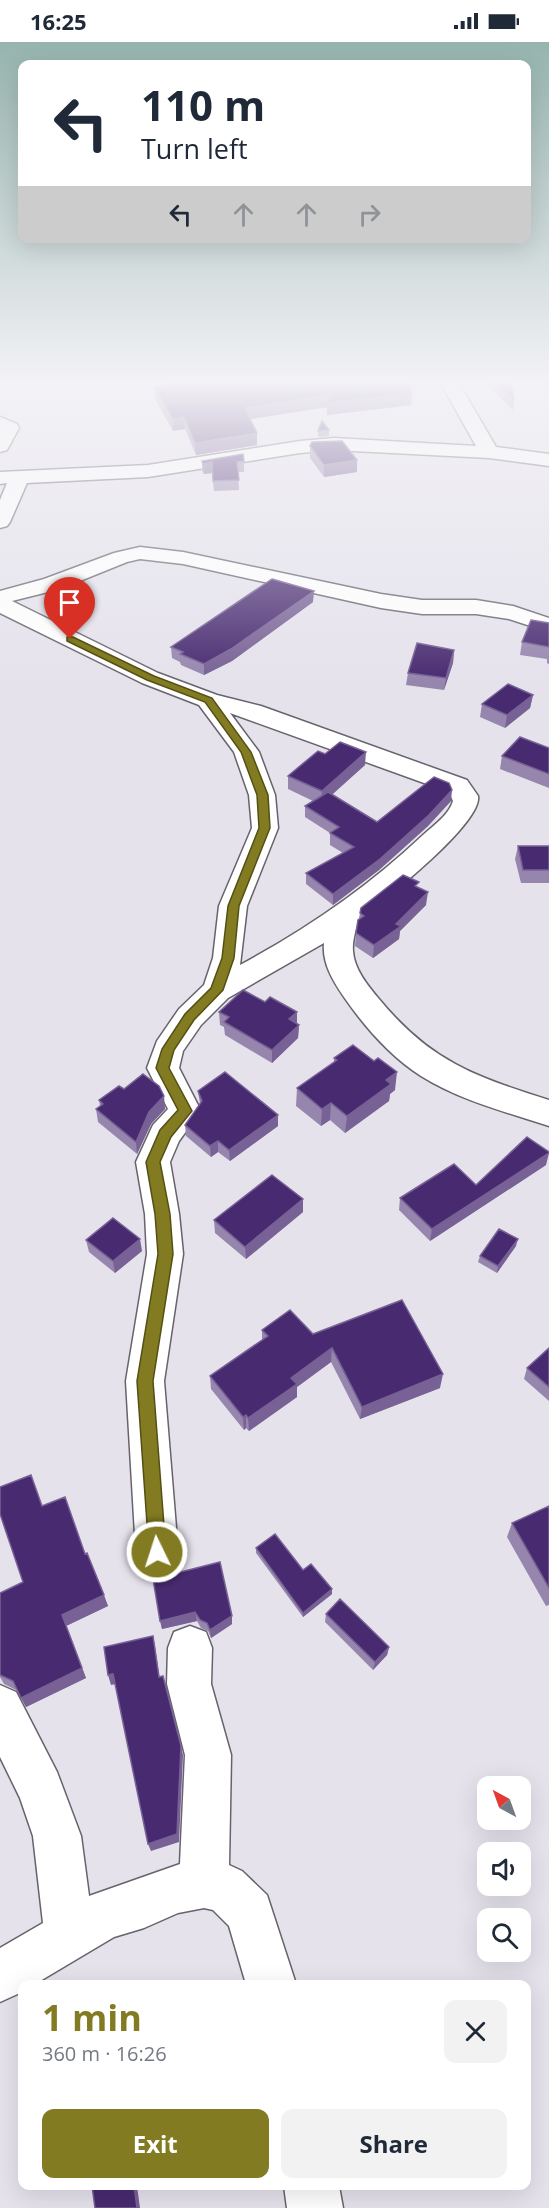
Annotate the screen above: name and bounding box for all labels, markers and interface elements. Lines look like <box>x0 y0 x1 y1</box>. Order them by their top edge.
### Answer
text: 16:25 <box>30 6 87 36</box>
text: 110 m <box>141 76 265 133</box>
icon: left <box>42 84 120 162</box>
text: Turn left <box>141 130 248 167</box>
icon: left <box>164 198 197 231</box>
icon: ahead <box>227 198 260 231</box>
icon: ahead <box>290 198 323 231</box>
icon: right <box>353 198 386 231</box>
pin <box>44 577 95 639</box>
icon: arrive <box>53 586 86 619</box>
position arrow <box>125 1520 189 1584</box>
north arrow <box>477 1776 531 1830</box>
map controls <box>477 1776 531 1962</box>
button: sound <box>477 1842 531 1896</box>
button: search <box>477 1908 531 1962</box>
text: 1 min <box>42 1993 142 2042</box>
button: close <box>444 2000 507 2063</box>
text: 360 m · 16:26 <box>42 2040 167 2067</box>
button: Exit <box>42 2109 269 2178</box>
button: Share <box>281 2109 507 2178</box>

